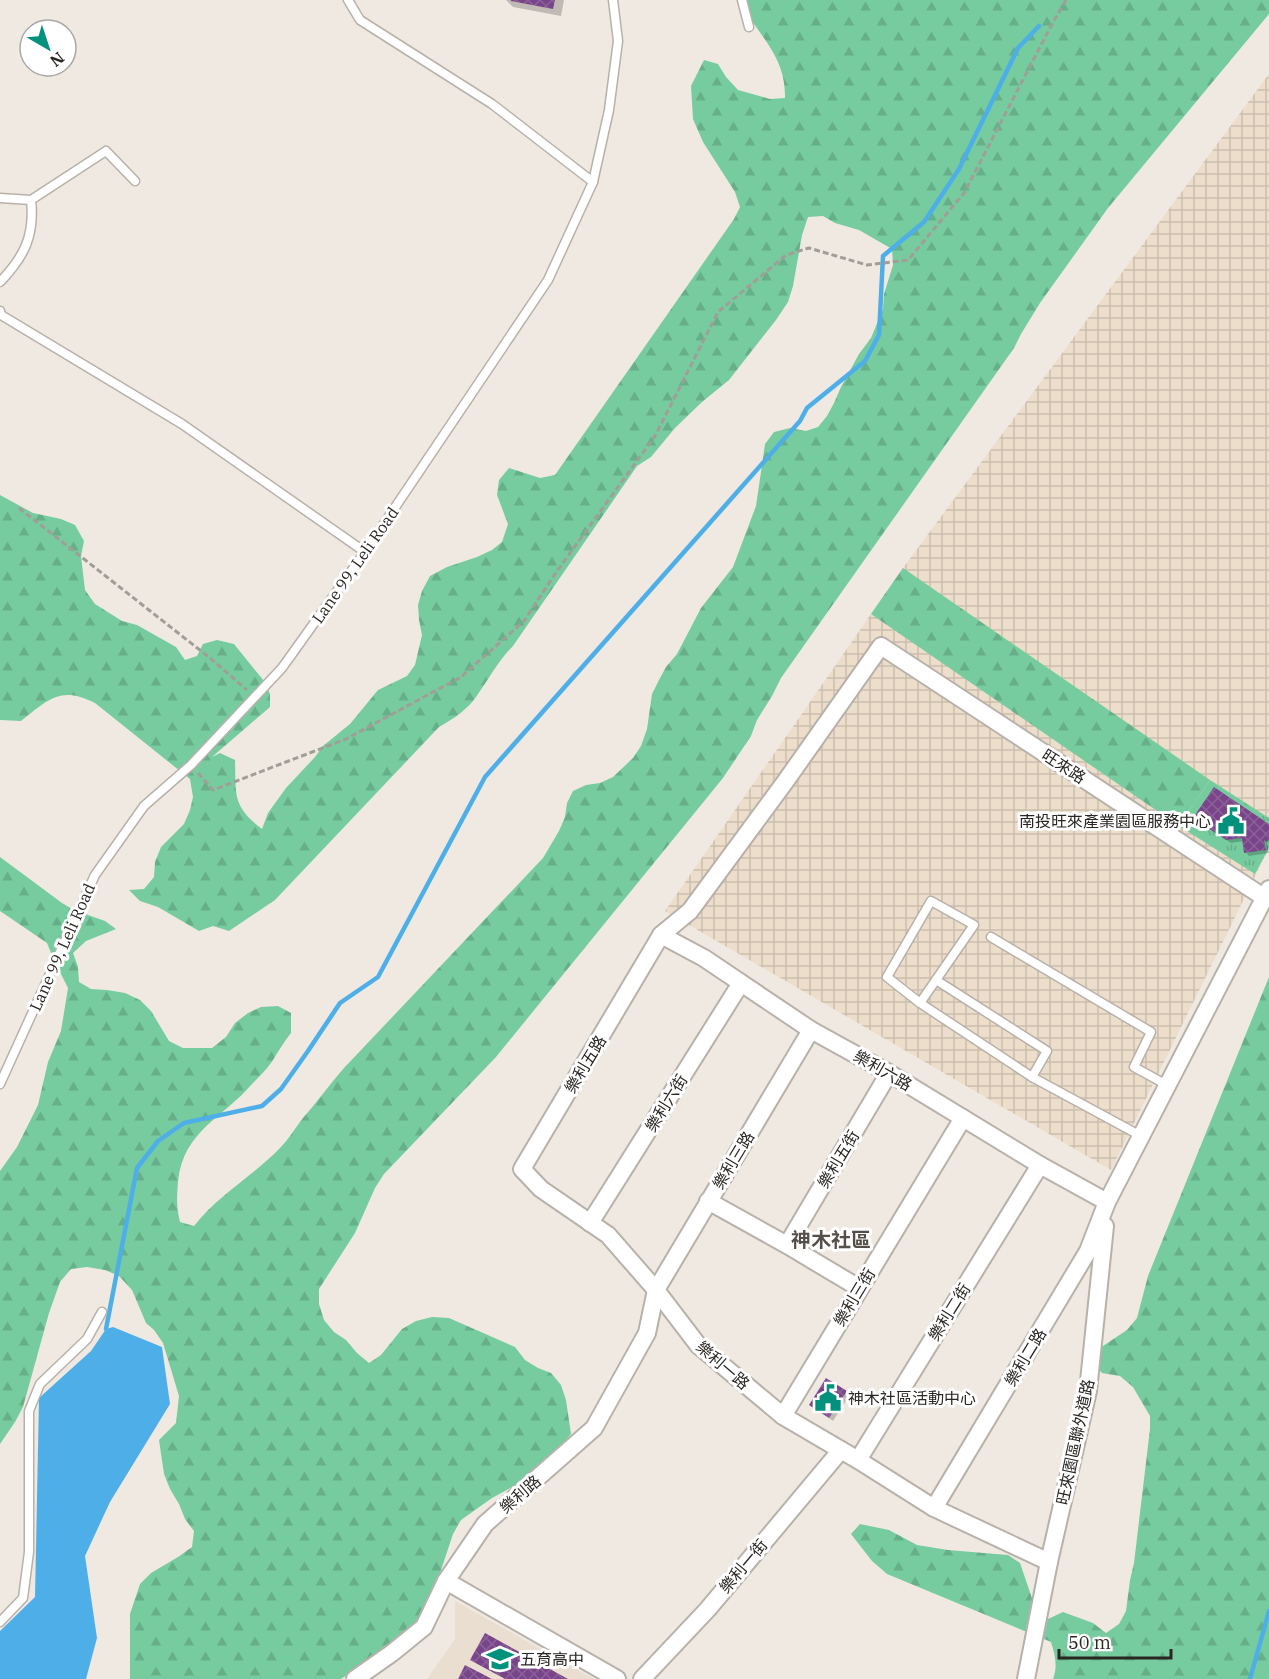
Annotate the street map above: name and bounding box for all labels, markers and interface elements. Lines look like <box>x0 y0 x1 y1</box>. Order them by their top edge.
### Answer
north arrow <box>18 18 78 78</box>
text: N <box>46 48 69 71</box>
street label: Lane 99, Leli Road <box>307 503 403 627</box>
street label: 旺來路 <box>1038 745 1090 787</box>
public building icon: 南投旺來產業園區服務中心 <box>1216 806 1246 836</box>
place label: 南投旺來產業園區服務中心 <box>1019 811 1211 831</box>
street label: Lane 99, Leli Road <box>25 880 99 1014</box>
street label: 樂利五路 <box>560 1031 610 1097</box>
street label: 樂利六路 <box>850 1045 916 1095</box>
street label: 樂利六街 <box>641 1071 691 1135</box>
street label: 樂利五街 <box>813 1126 863 1192</box>
street label: 樂利三路 <box>708 1127 758 1193</box>
district label: 神木社區 <box>791 1226 871 1253</box>
street label: 樂利三街 <box>829 1264 879 1330</box>
street label: 樂利二街 <box>924 1280 974 1344</box>
street label: 樂利二路 <box>1000 1324 1050 1390</box>
street label: 樂利一路 <box>692 1336 754 1394</box>
street label: 旺來園區聯外道路 <box>1052 1377 1098 1507</box>
public building icon: 神木社區活動中心 <box>813 1383 843 1413</box>
place label: 神木社區活動中心 <box>848 1388 976 1408</box>
street label: 樂利路 <box>495 1471 545 1517</box>
street label: 樂利一街 <box>715 1535 771 1597</box>
scale bar <box>1059 1622 1172 1660</box>
text: 50 m <box>1068 1631 1111 1654</box>
school or university icon: 五育高中 <box>485 1644 515 1674</box>
place label: 五育高中 <box>520 1649 584 1669</box>

